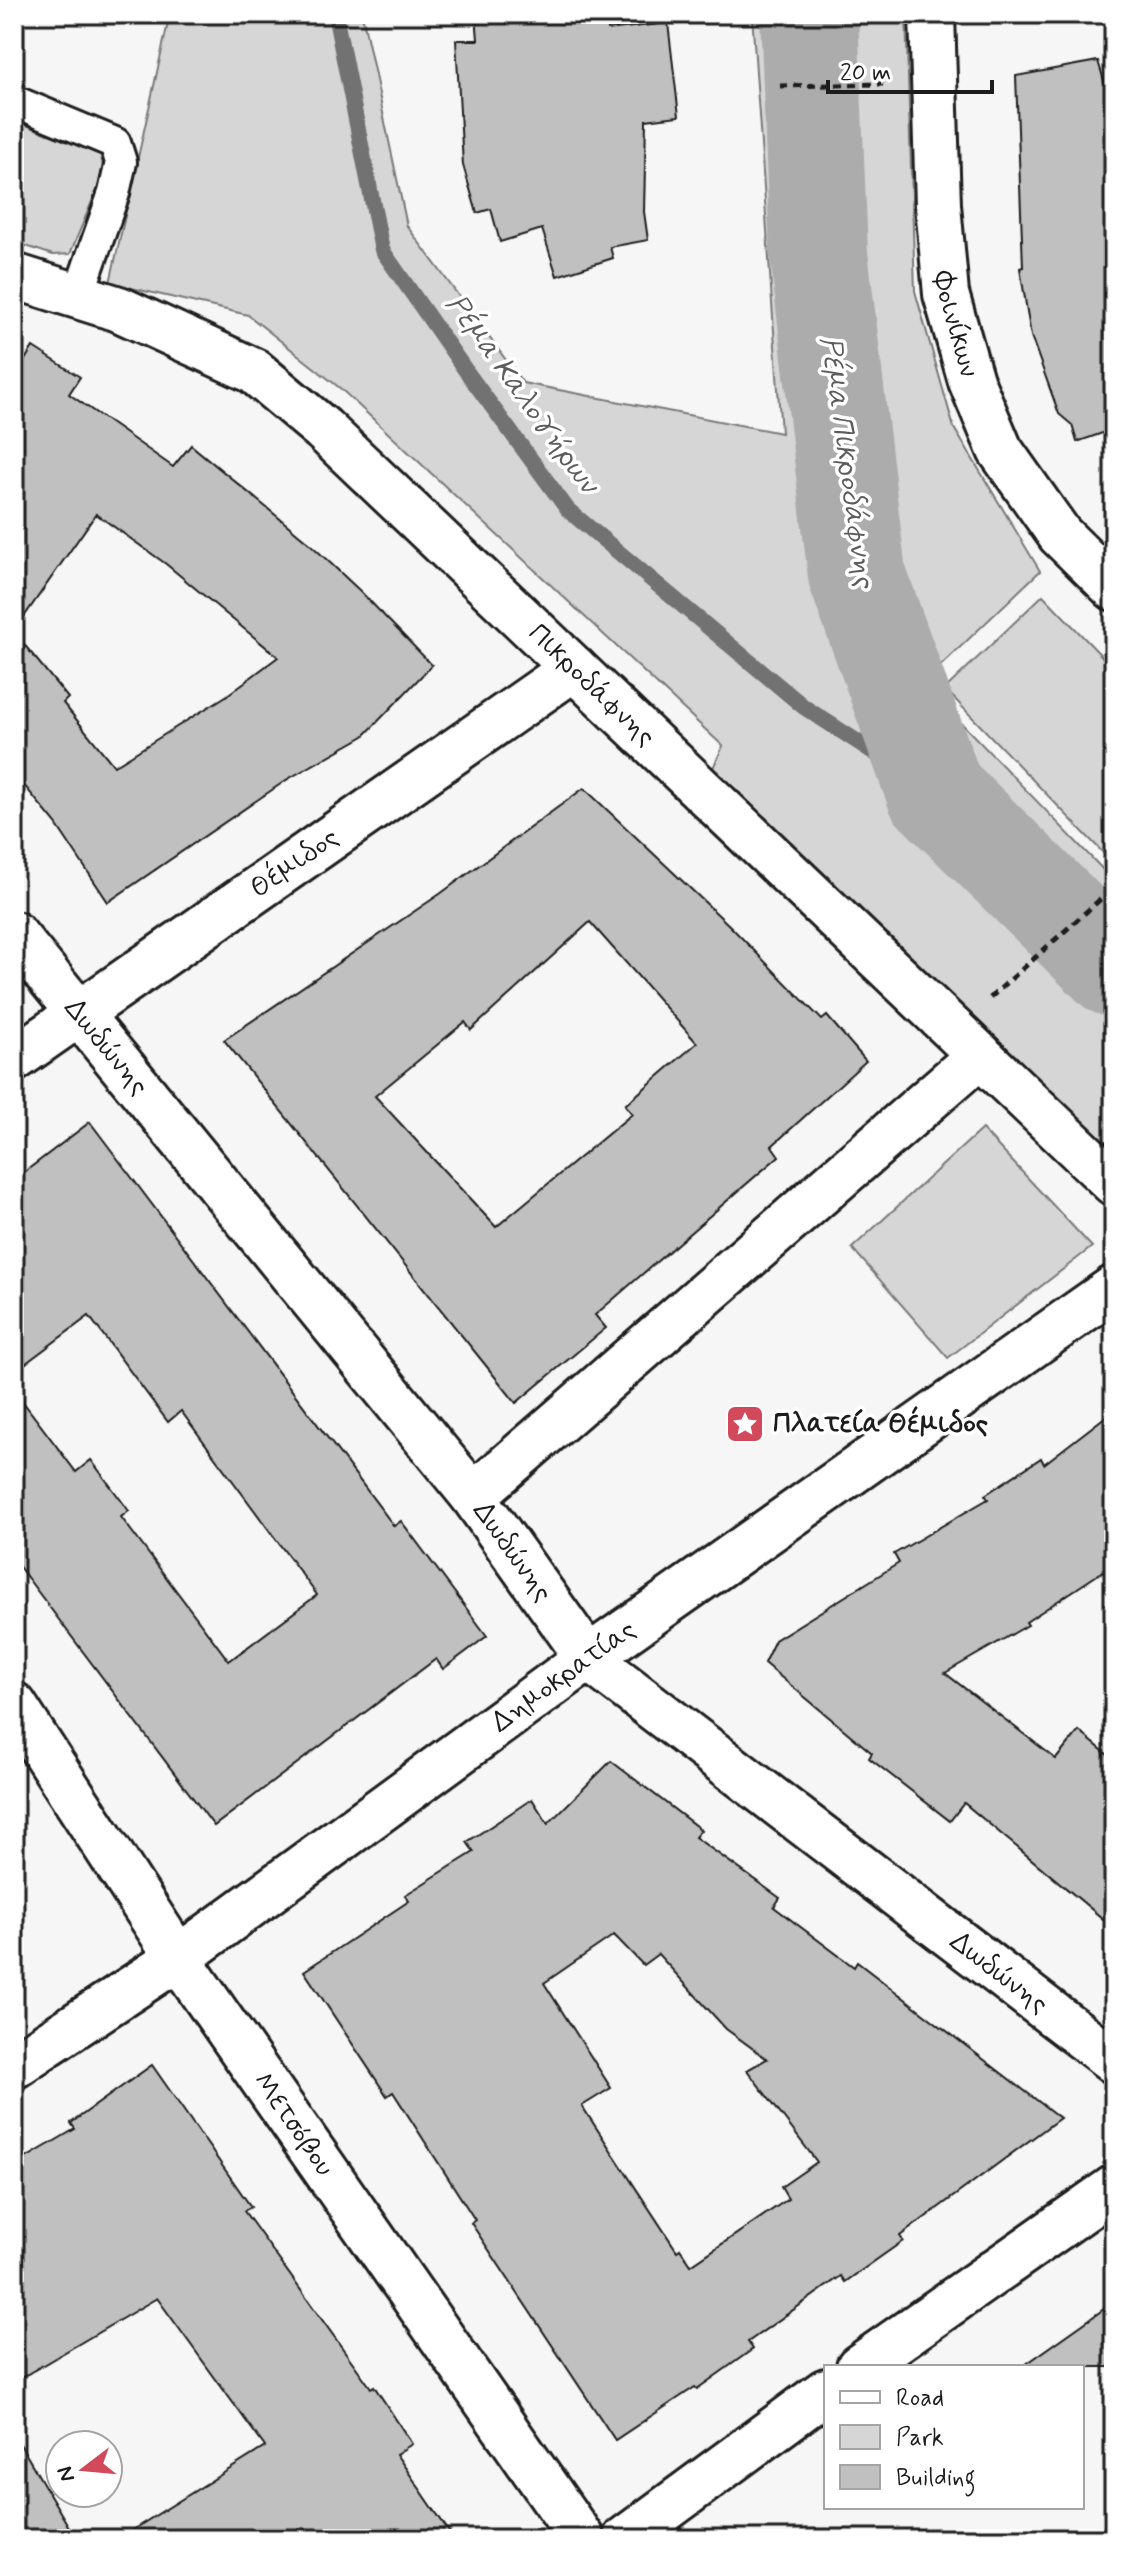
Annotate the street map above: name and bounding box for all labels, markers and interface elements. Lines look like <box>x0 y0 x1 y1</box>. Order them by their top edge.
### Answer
scale bar <box>828 44 992 94</box>
text: 20 m <box>840 58 891 89</box>
street label: Φοινίκων <box>925 269 987 382</box>
water label: Ρέμα Καλογήρων <box>437 287 609 503</box>
water label: Ρέμα Πικροδάφνης <box>810 334 884 592</box>
street label: Πικροδάφνης <box>520 616 663 755</box>
street label: Θέμιδος <box>243 819 346 907</box>
street label: Δωδώνης <box>56 991 157 1103</box>
place icon: Πλατεία Θέμιδος <box>724 1403 766 1445</box>
place label: Πλατεία Θέμιδος <box>773 1405 988 1443</box>
street label: Δωδώνης <box>464 1494 561 1609</box>
street label: Δημοκρατίας <box>484 1611 643 1741</box>
street label: Δωδώνης <box>942 1923 1056 2023</box>
street label: Μετσόβου <box>244 2065 343 2184</box>
legend <box>824 2365 1084 2509</box>
text: Road <box>896 2383 944 2414</box>
text: Park <box>896 2423 944 2454</box>
north arrow <box>44 2429 124 2509</box>
text: N <box>51 2463 82 2485</box>
text: Building <box>896 2463 976 2497</box>

